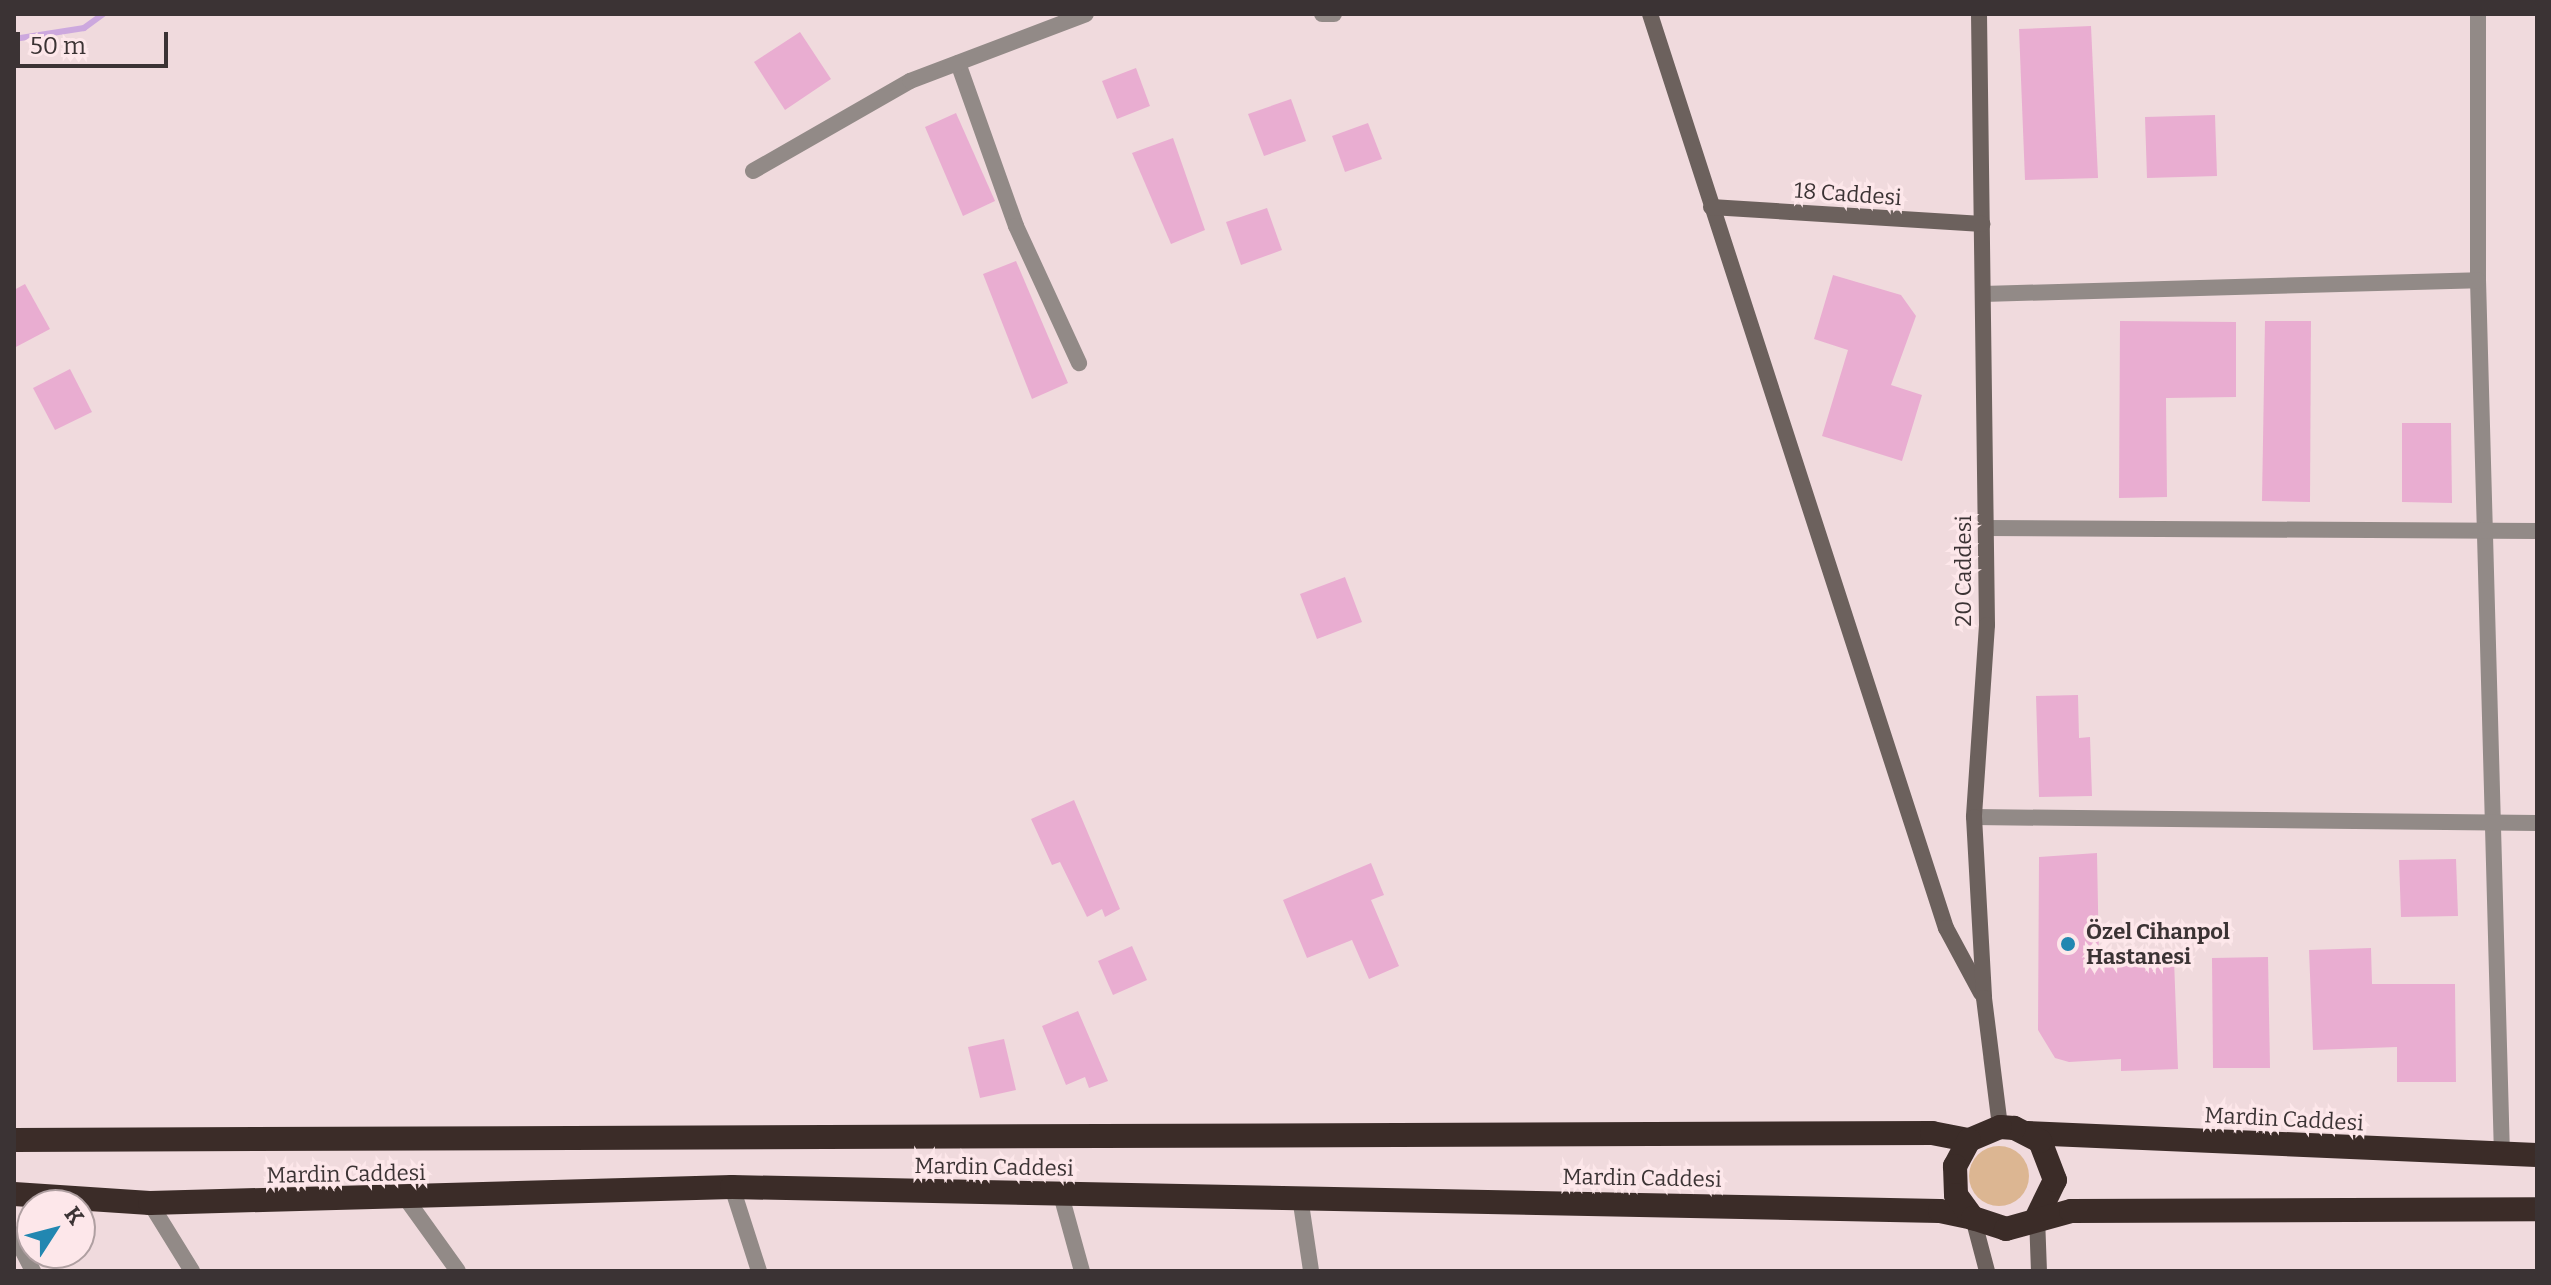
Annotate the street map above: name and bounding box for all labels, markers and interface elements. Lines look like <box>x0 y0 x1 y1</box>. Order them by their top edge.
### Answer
scale bar <box>20 16 172 66</box>
text: 50 m <box>30 32 86 60</box>
street label: 18 Caddesi <box>1793 177 1903 211</box>
street label: 20 Caddesi <box>1951 515 1977 627</box>
place label: Özel Cihanpol Hastanesi <box>2086 918 2230 970</box>
marker: Özel Cihanpol Hastanesi <box>2057 933 2079 955</box>
street label: Mardin Caddesi <box>2204 1102 2364 1136</box>
street label: Mardin Caddesi <box>914 1152 1074 1182</box>
street label: Mardin Caddesi <box>266 1159 426 1189</box>
street label: Mardin Caddesi <box>1562 1163 1722 1193</box>
north arrow <box>16 1189 96 1269</box>
text: K <box>59 1201 90 1230</box>

